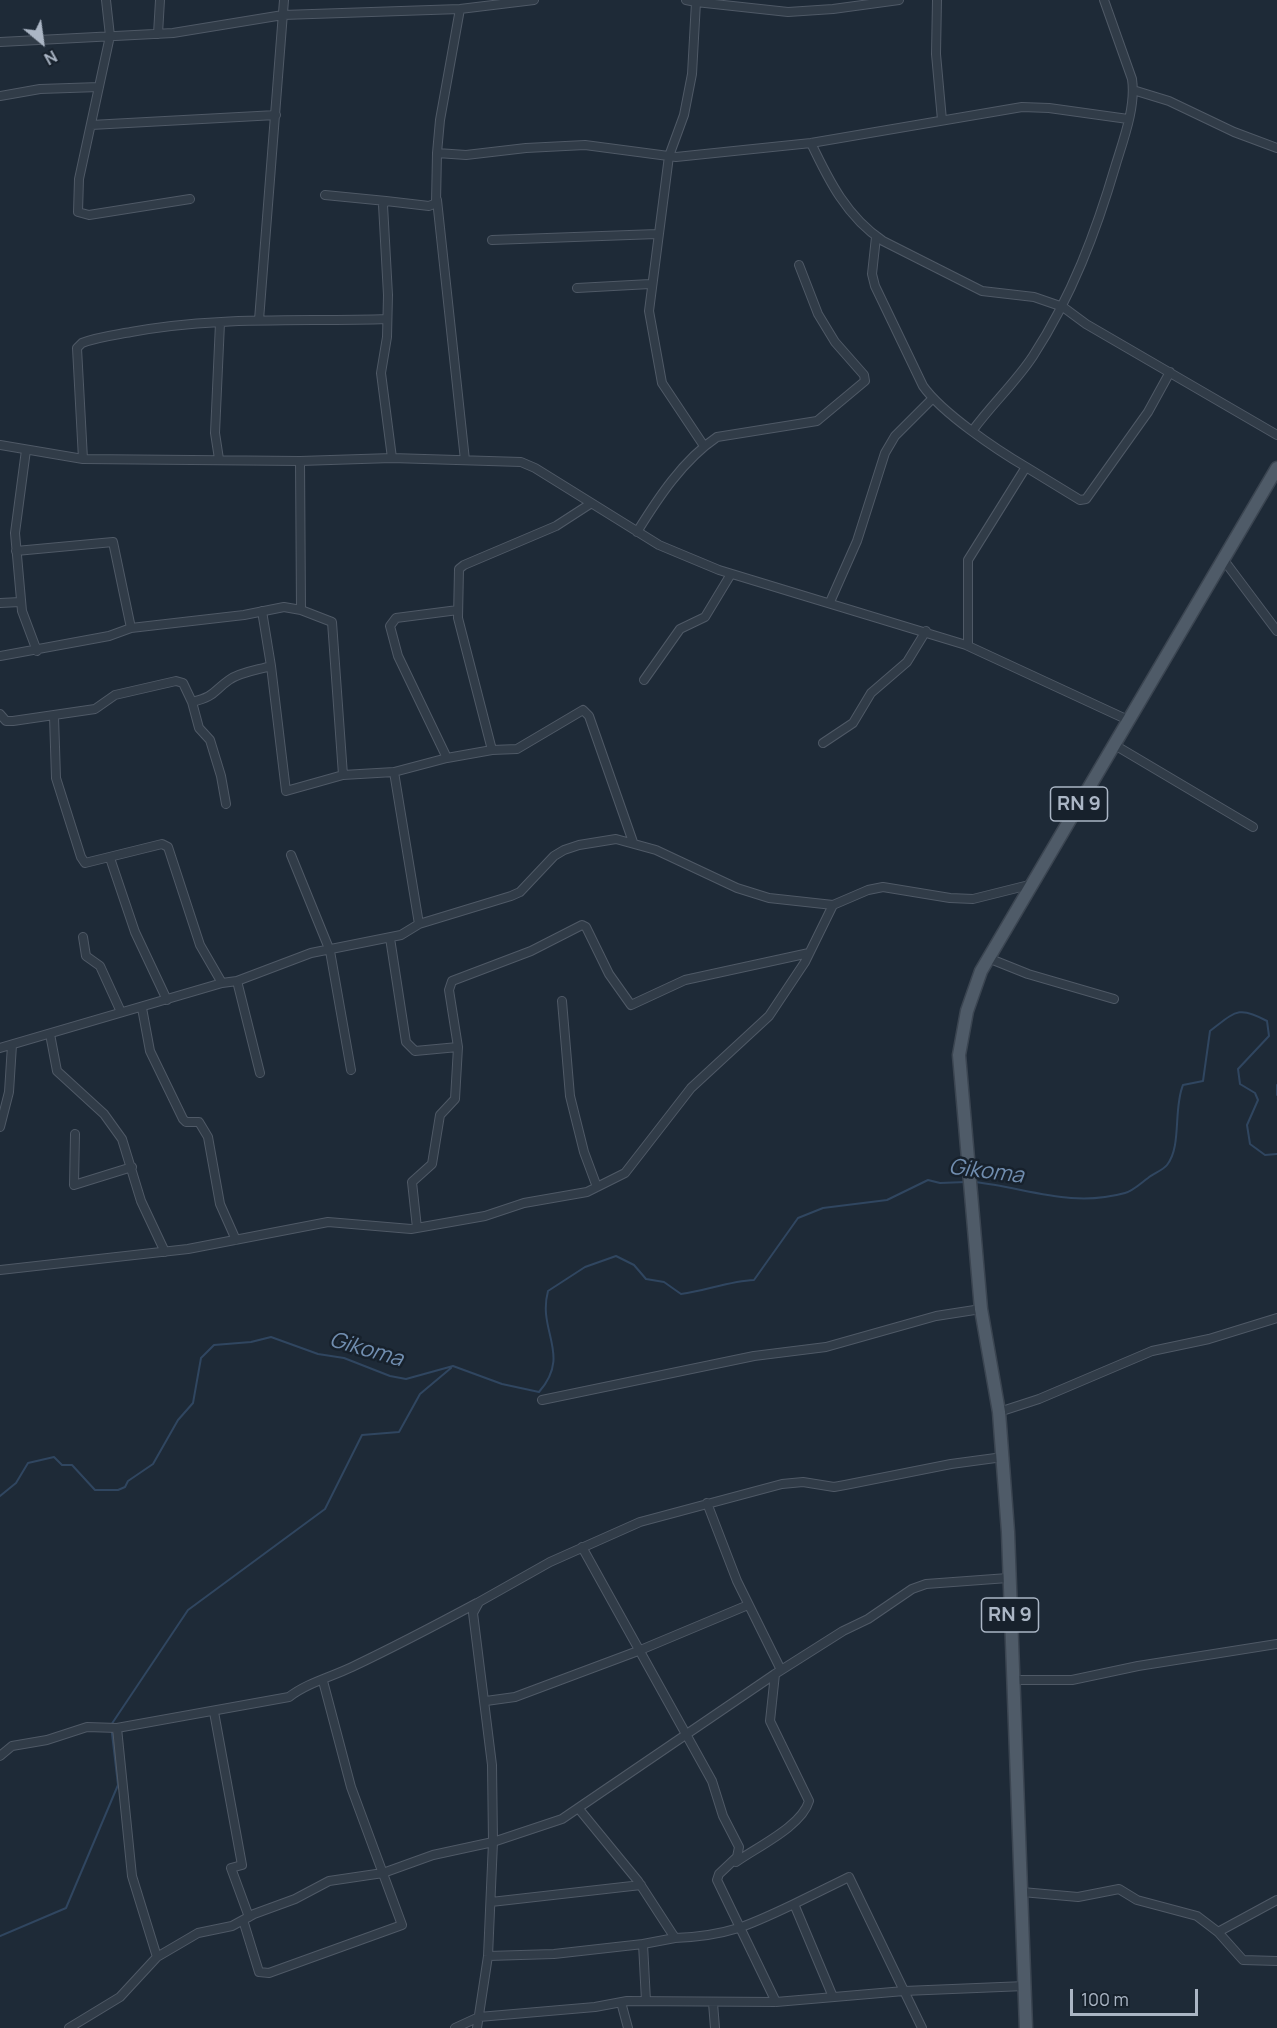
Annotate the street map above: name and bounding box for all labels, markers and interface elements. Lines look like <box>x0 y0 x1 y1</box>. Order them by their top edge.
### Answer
north arrow <box>12 12 72 72</box>
text: N <box>40 45 61 70</box>
road number: RN 9 <box>1050 787 1108 821</box>
water label: Gikoma <box>947 1154 1025 1190</box>
water label: Gikoma <box>326 1327 406 1373</box>
road number: RN 9 <box>982 1598 1038 1632</box>
scale bar <box>1073 1977 1200 2015</box>
text: 100 m <box>1081 1987 1129 2011</box>

